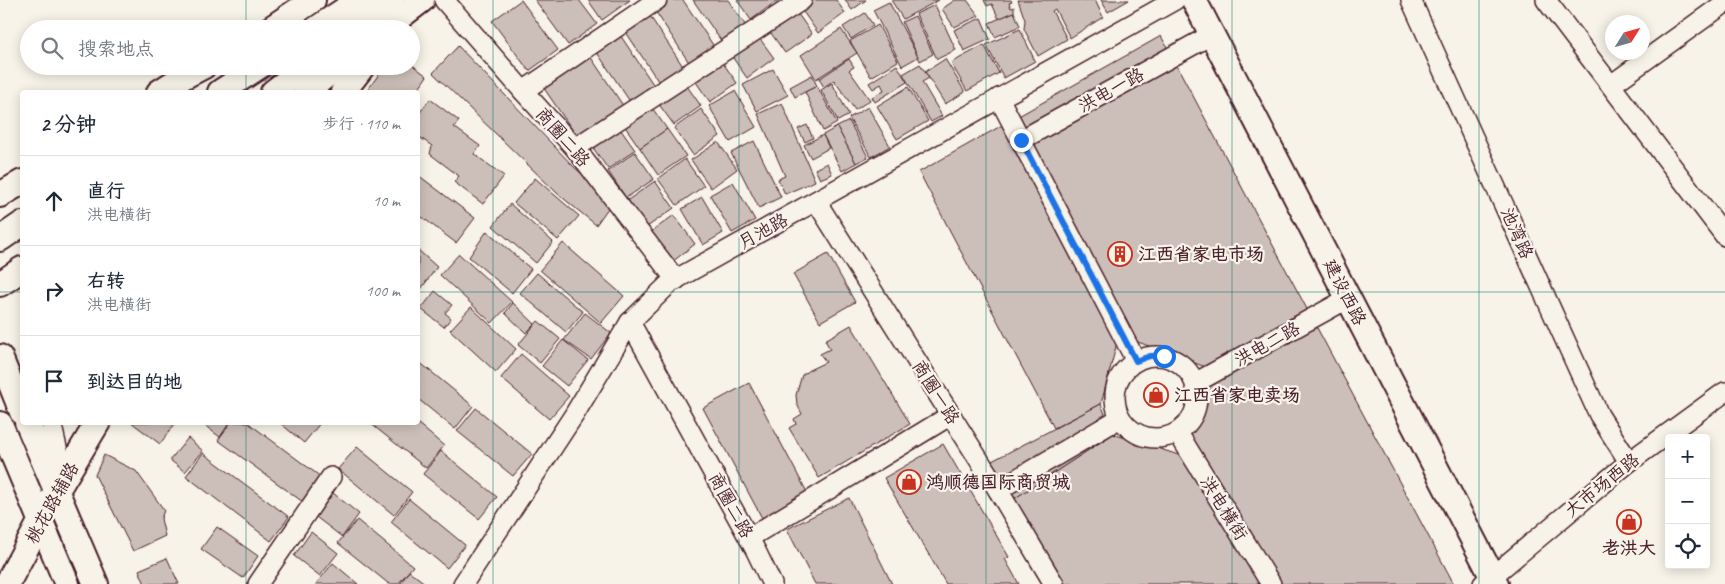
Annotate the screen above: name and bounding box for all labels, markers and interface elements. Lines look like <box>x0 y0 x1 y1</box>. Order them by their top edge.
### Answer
north arrow <box>1605 15 1650 60</box>
search box <box>20 20 420 75</box>
icon: search <box>38 34 66 62</box>
text: 搜索地点 <box>78 37 154 61</box>
street label: 洪电一路 <box>1074 63 1148 117</box>
street label: 商圈二路 <box>531 103 595 171</box>
text: 2 分钟 <box>40 111 97 137</box>
text: 步行 · 110 m <box>323 114 400 134</box>
route end <box>1010 129 1033 152</box>
text: 直行 <box>87 179 125 203</box>
icon: ahead <box>40 187 68 215</box>
text: 10 m <box>373 191 400 211</box>
street label: 池湾路 <box>1496 204 1538 262</box>
text: 洪电横街 <box>87 205 151 225</box>
street label: 月池路 <box>734 208 792 254</box>
building icon: 江西省家电市场 <box>1107 241 1133 267</box>
place label: 江西省家电市场 <box>1138 243 1264 265</box>
street label: 建设西路 <box>1319 255 1371 329</box>
text: 右转 <box>87 269 125 293</box>
icon: right <box>40 277 68 305</box>
text: 100 m <box>366 281 400 301</box>
text: 洪电横街 <box>87 295 151 315</box>
street label: 洪电二路 <box>1230 317 1304 371</box>
route start <box>1153 345 1176 368</box>
street label: 商圈一路 <box>908 356 964 428</box>
icon: arrive <box>40 367 68 395</box>
text: 到达目的地 <box>87 370 182 394</box>
shop icon: 江西省家电卖场 <box>1143 382 1169 408</box>
place label: 江西省家电卖场 <box>1174 384 1300 406</box>
map controls <box>1665 434 1710 569</box>
button: + <box>1665 434 1710 479</box>
street label: 大市场西路 <box>1560 448 1644 522</box>
street label: 桃花路辅路 <box>21 458 83 548</box>
street label: 商圈二路 <box>704 468 758 542</box>
shop icon: 鸿顺德国际商贸城 <box>896 469 922 495</box>
place label: 鸿顺德国际商贸城 <box>926 471 1070 493</box>
street label: 洪电横街 <box>1196 472 1252 544</box>
button: − <box>1665 479 1710 524</box>
shop icon: 老洪大 <box>1616 509 1642 535</box>
button: locate <box>1665 524 1710 569</box>
place label: 老洪大 <box>1602 537 1656 559</box>

